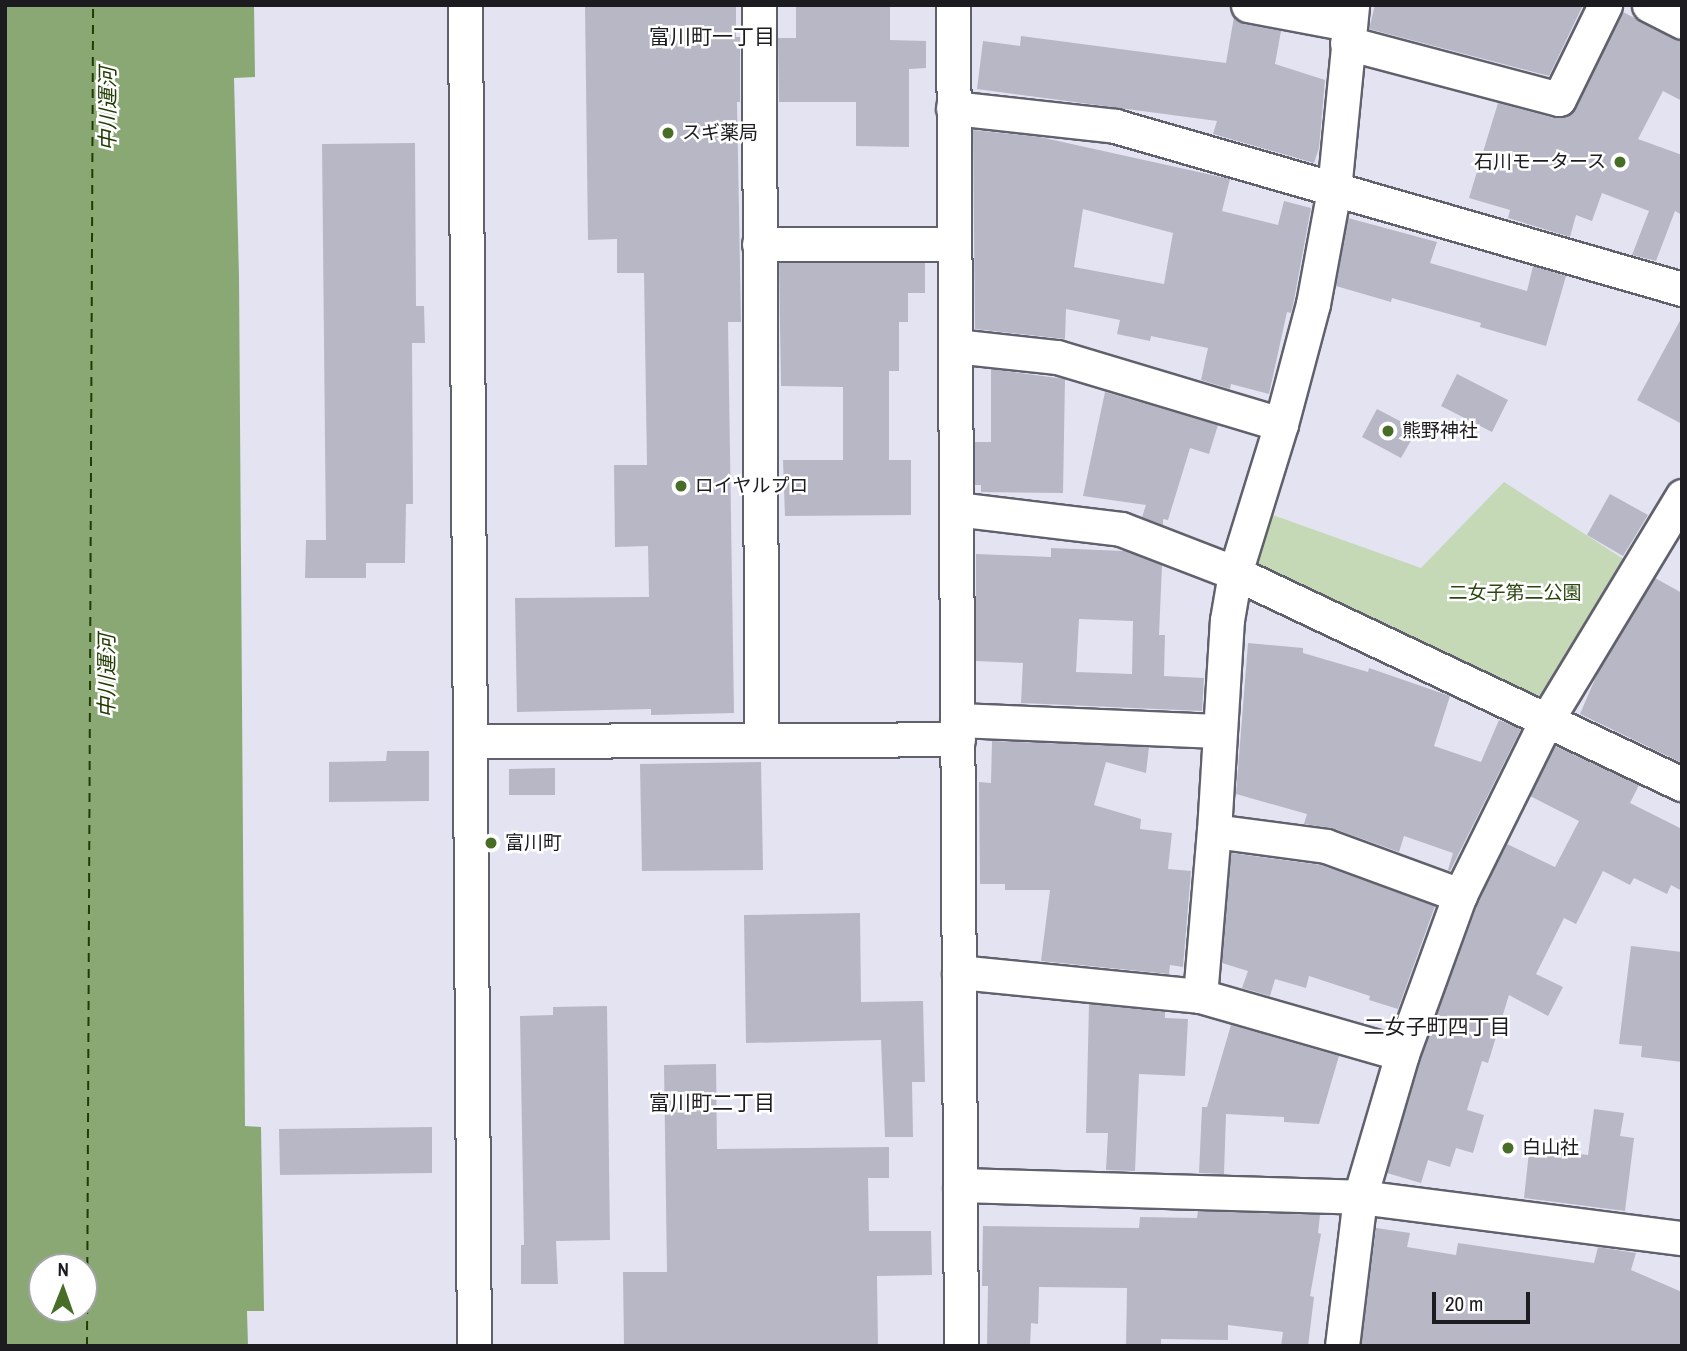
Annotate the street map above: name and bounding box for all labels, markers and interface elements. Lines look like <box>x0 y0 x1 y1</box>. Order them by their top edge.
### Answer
district label: 富川町一丁目 <box>649 24 775 50</box>
water label: 中川運河 <box>95 67 121 151</box>
place label: スギ薬局 <box>682 122 758 144</box>
marker: スギ薬局 <box>660 125 676 141</box>
place label: 石川モータース <box>1473 151 1606 173</box>
marker: 石川モータース <box>1612 154 1628 170</box>
place label: 熊野神社 <box>1402 420 1478 442</box>
marker: 熊野神社 <box>1380 423 1396 439</box>
place label: ロイヤルプロ <box>695 475 809 497</box>
marker: ロイヤルプロ <box>673 478 689 494</box>
park label: 二女子第二公園 <box>1449 582 1581 604</box>
water label: 中川運河 <box>94 634 120 718</box>
place label: 富川町 <box>505 832 562 854</box>
marker: 富川町 <box>483 835 499 851</box>
district label: 二女子町四丁目 <box>1364 1014 1510 1040</box>
district label: 富川町二丁目 <box>649 1090 775 1116</box>
place label: 白山社 <box>1522 1137 1579 1159</box>
marker: 白山社 <box>1500 1140 1516 1156</box>
north arrow <box>28 1253 98 1323</box>
text: N <box>57 1256 69 1282</box>
scale bar <box>1435 1278 1533 1322</box>
text: 20 m <box>1445 1289 1483 1318</box>

